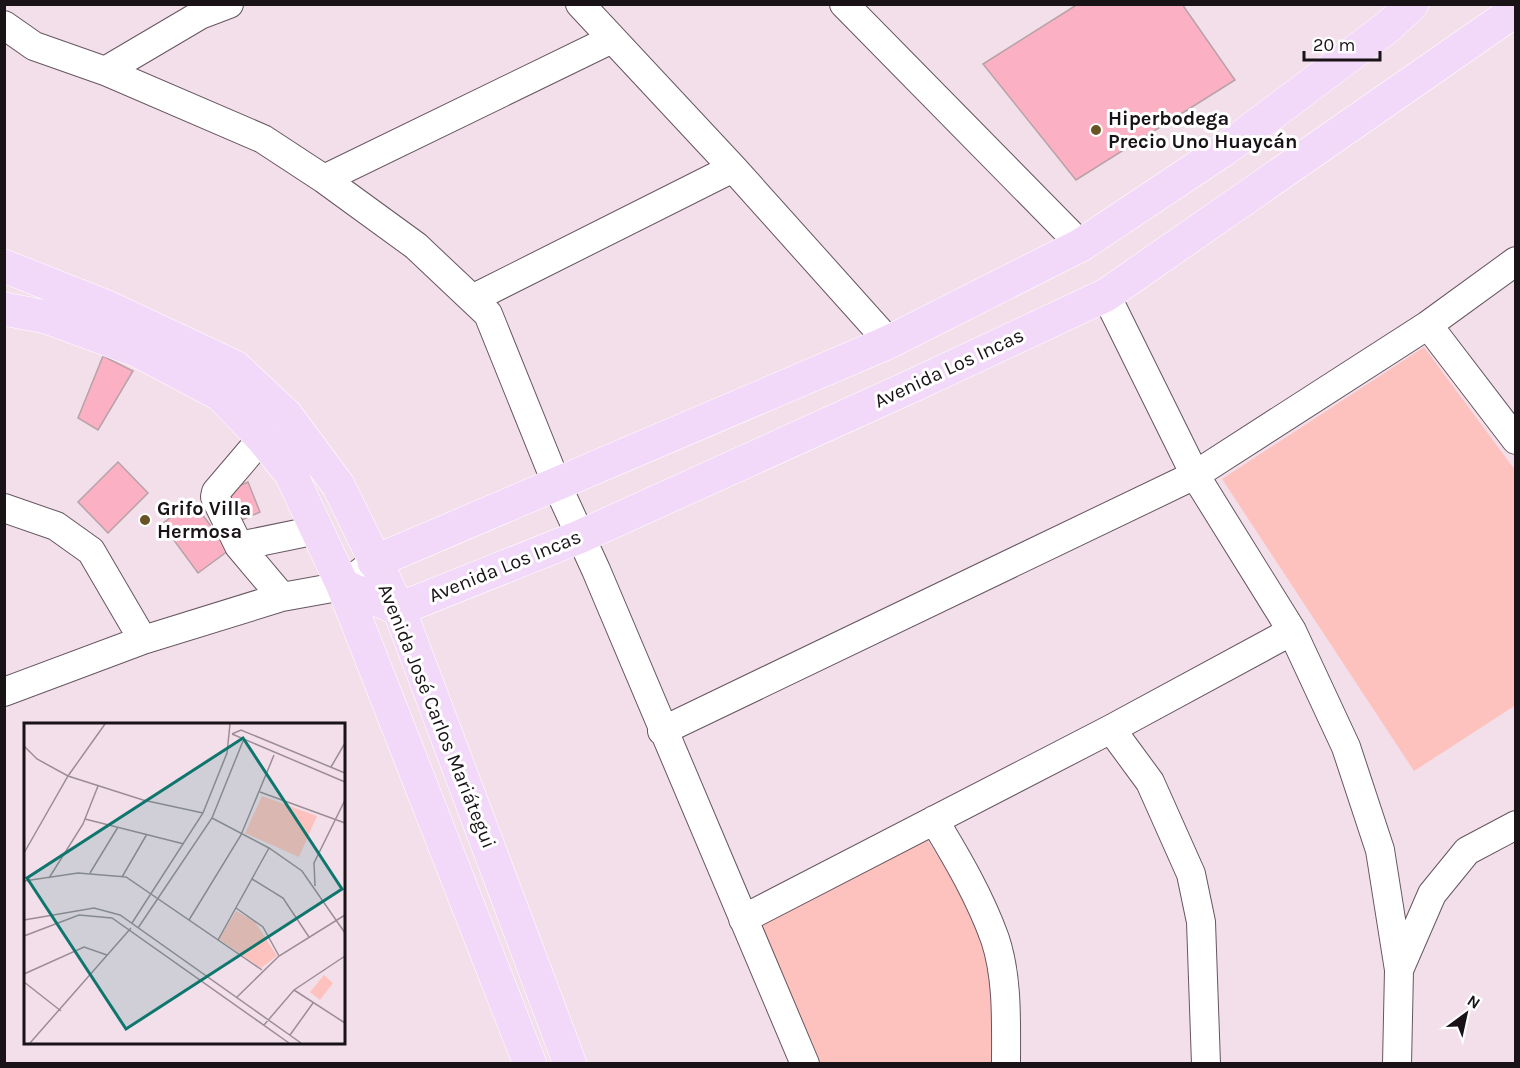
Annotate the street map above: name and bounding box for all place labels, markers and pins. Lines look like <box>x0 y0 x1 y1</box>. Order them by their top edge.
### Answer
place label: Hiperbodega Precio Uno Huaycán <box>1108 107 1297 153</box>
marker: Hiperbodega Precio Uno Huaycán <box>1089 123 1103 137</box>
place label: Grifo Villa Hermosa <box>157 497 251 543</box>
marker: Grifo Villa Hermosa <box>138 513 152 527</box>

